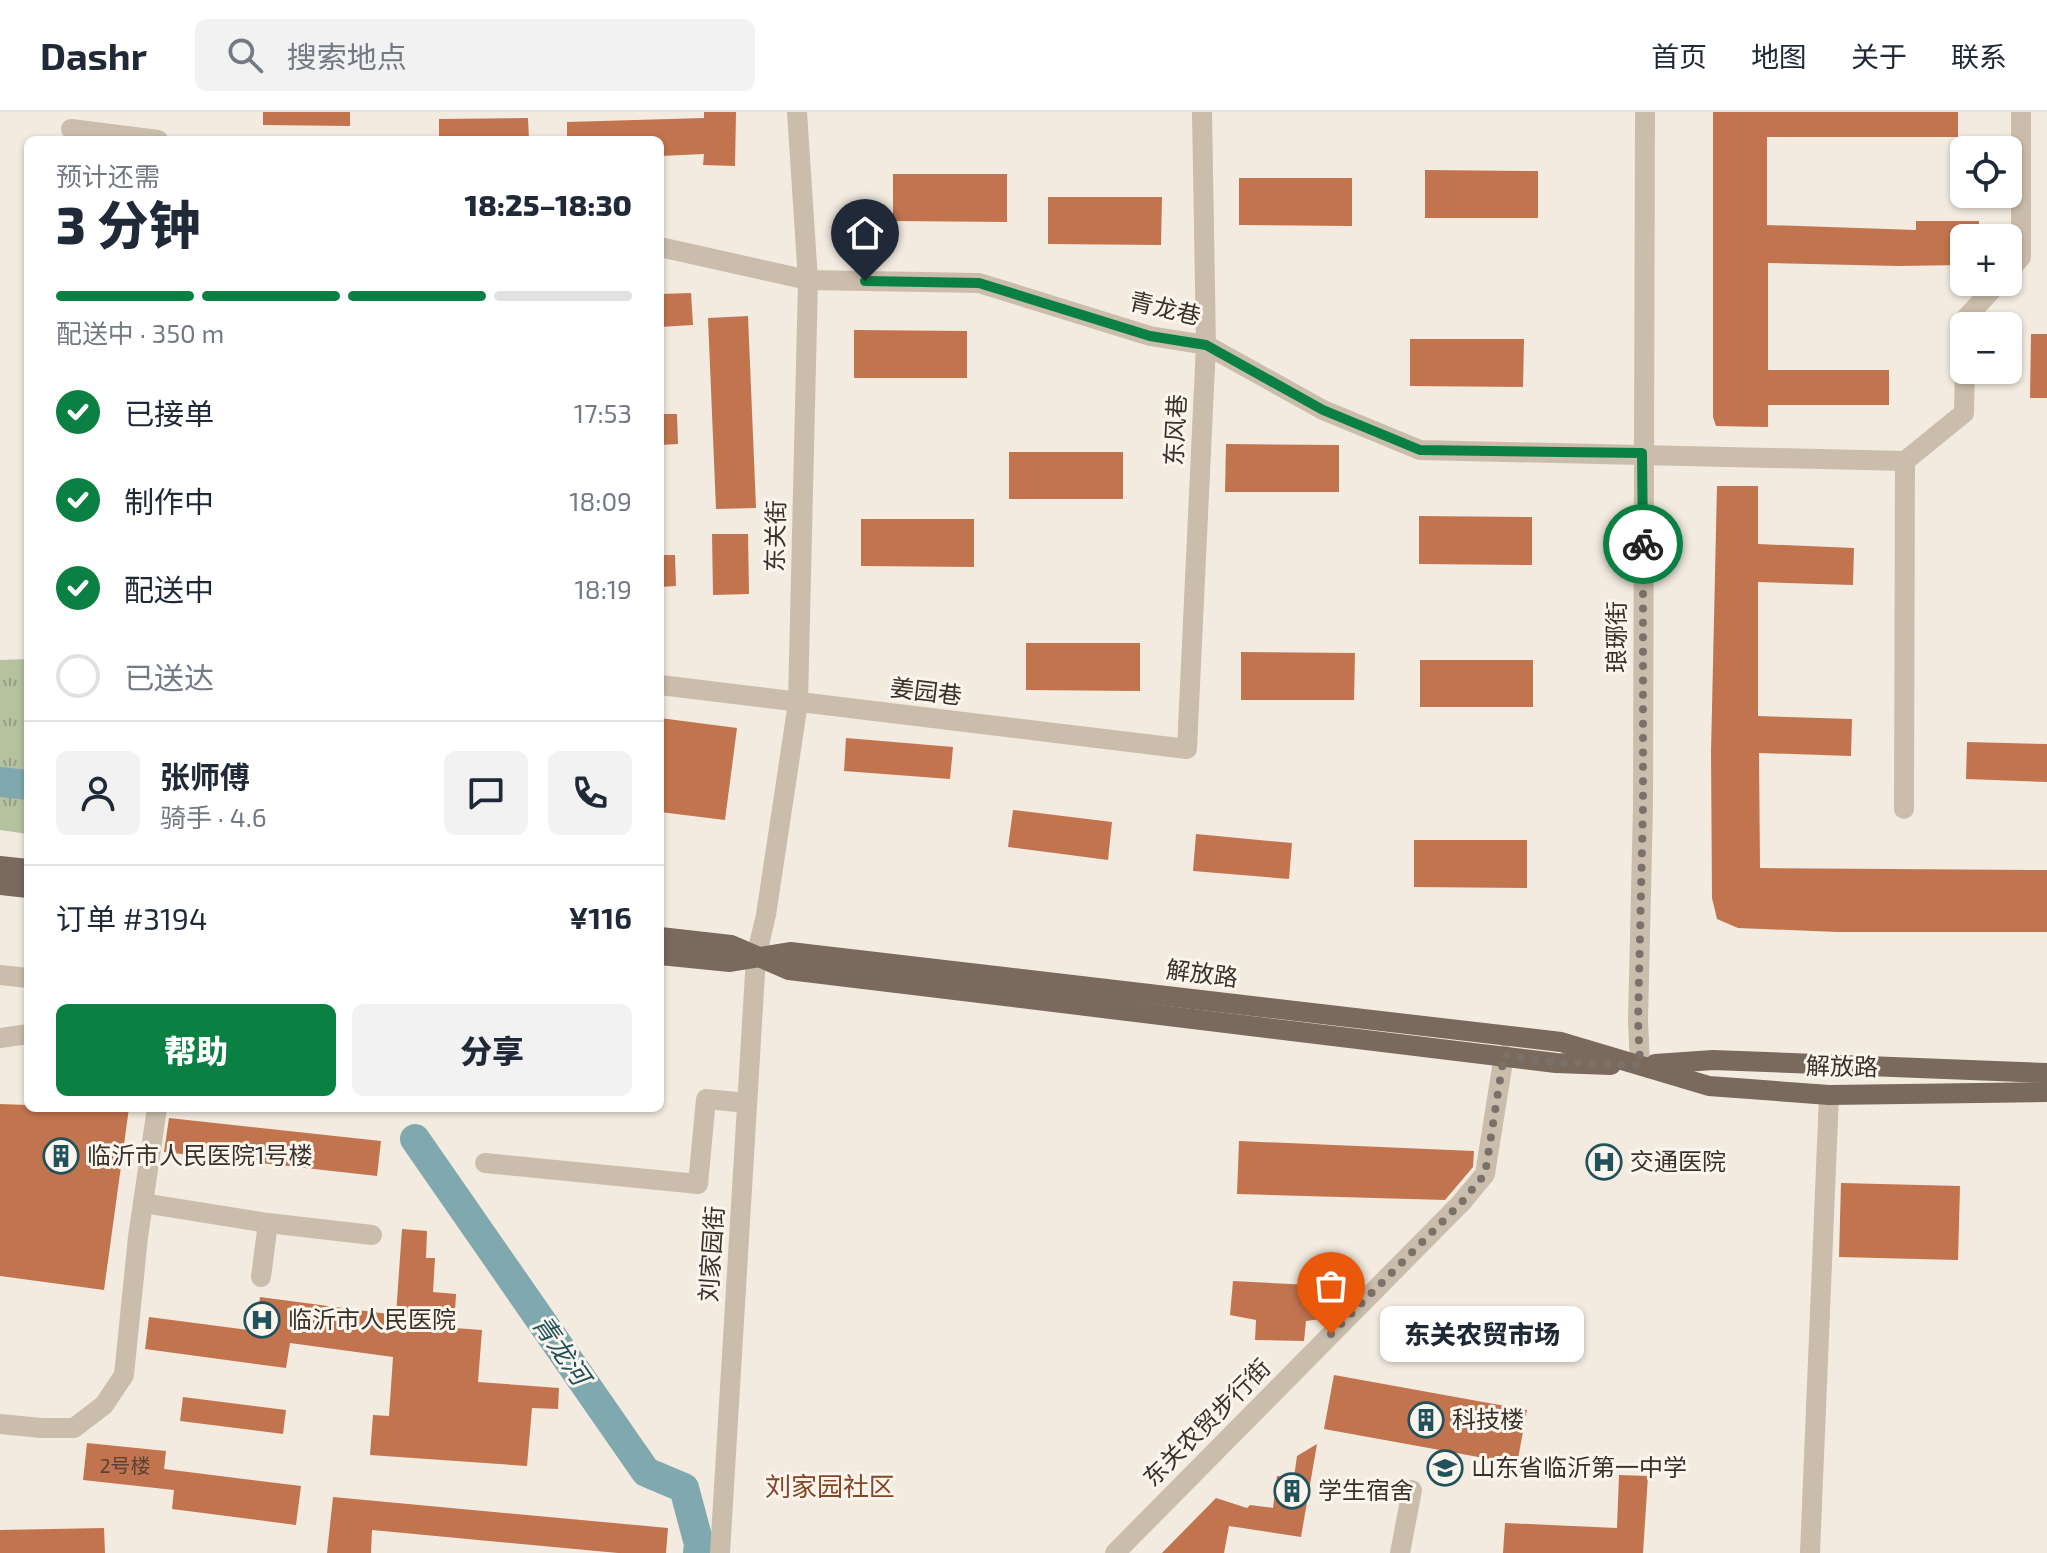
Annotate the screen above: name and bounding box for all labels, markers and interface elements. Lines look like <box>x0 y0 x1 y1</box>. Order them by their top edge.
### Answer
search box <box>195 19 755 91</box>
text: Dashr <box>40 32 147 78</box>
icon: search <box>223 33 267 77</box>
text: 搜索地点 <box>287 38 407 74</box>
text: 首页 <box>1651 39 1707 73</box>
text: 地图 <box>1751 39 1807 73</box>
text: 关于 <box>1851 39 1907 73</box>
text: 联系 <box>1951 39 2007 73</box>
map controls <box>1950 136 2022 384</box>
button: locate <box>1950 136 2022 208</box>
text: 预计还需 <box>56 160 160 191</box>
text: 18:25–18:30 <box>464 186 632 222</box>
text: 3 分钟 <box>56 192 201 254</box>
pin <box>831 199 899 281</box>
icon: home <box>843 211 887 255</box>
button: + <box>1950 224 2022 296</box>
street label: 青龙巷 <box>1127 285 1204 330</box>
button: − <box>1950 312 2022 384</box>
text: 配送中 · 350 m <box>56 317 224 348</box>
icon: check <box>56 390 100 434</box>
street label: 东风巷 <box>1158 393 1191 467</box>
text: 已接单 <box>124 395 214 431</box>
text: 17:53 <box>574 397 632 428</box>
icon: check <box>56 478 100 522</box>
text: 制作中 <box>124 483 214 519</box>
text: 18:09 <box>569 485 632 516</box>
street label: 东关街 <box>759 500 790 572</box>
courier <box>1603 504 1683 584</box>
icon: bike <box>1621 522 1665 566</box>
icon: check <box>56 566 100 610</box>
text: 配送中 <box>124 571 214 607</box>
text: 18:19 <box>575 573 632 604</box>
street label: 琅琊街 <box>1601 601 1630 673</box>
text: 已送达 <box>124 659 214 695</box>
street label: 姜园巷 <box>889 672 964 709</box>
button: person <box>56 751 140 835</box>
button: chat <box>444 751 528 835</box>
button: phone <box>548 751 632 835</box>
text: 张师傅 <box>160 758 250 794</box>
text: 骑手 · 4.6 <box>160 801 267 832</box>
text: ¥116 <box>568 899 632 935</box>
text: 订单 #3194 <box>56 900 207 936</box>
street label: 解放路 <box>1165 954 1240 991</box>
button: 帮助 <box>56 1004 336 1096</box>
button: 分享 <box>352 1004 632 1096</box>
street label: 解放路 <box>1806 1050 1878 1081</box>
building icon: 临沂市人民医院1号楼 <box>42 1137 80 1175</box>
place label: 临沂市人民医院1号楼 <box>87 1140 313 1169</box>
hospital icon: 交通医院 <box>1585 1143 1623 1181</box>
place label: 交通医院 <box>1630 1146 1726 1175</box>
street label: 刘家园街 <box>693 1205 728 1303</box>
pin <box>1297 1252 1365 1334</box>
icon: bag <box>1309 1264 1353 1308</box>
hospital icon: 临沂市人民医院 <box>243 1301 281 1339</box>
place label: 临沂市人民医院 <box>288 1304 456 1333</box>
callout: 东关农贸市场 <box>1379 1306 1583 1362</box>
water label: 青龙河 <box>527 1308 600 1394</box>
text: 东关农贸市场 <box>1404 1318 1560 1349</box>
street label: 东关农贸步行街 <box>1136 1352 1276 1492</box>
building icon: 科技楼 <box>1407 1401 1445 1439</box>
place label: 科技楼 <box>1452 1404 1524 1433</box>
school or university icon: 山东省临沂第一中学 <box>1426 1449 1464 1487</box>
place label: 山东省临沂第一中学 <box>1471 1452 1687 1481</box>
house number: 2号楼 <box>99 1453 151 1477</box>
district label: 刘家园社区 <box>765 1470 895 1501</box>
building icon: 学生宿舍 <box>1273 1472 1311 1510</box>
place label: 学生宿舍 <box>1318 1475 1414 1504</box>

